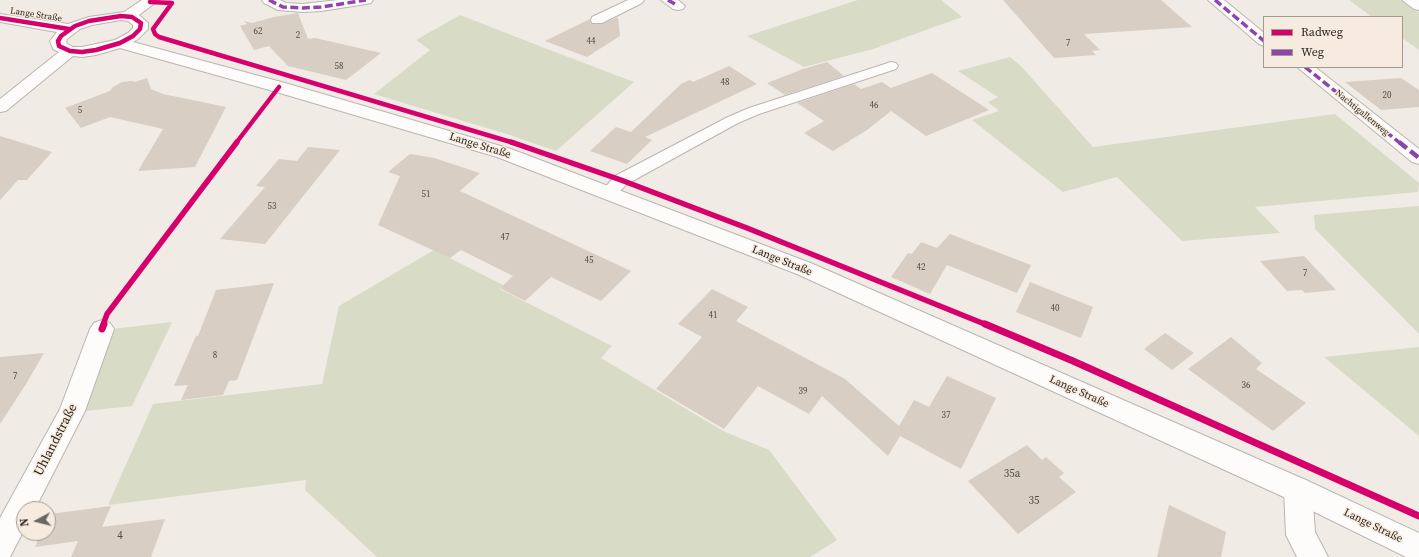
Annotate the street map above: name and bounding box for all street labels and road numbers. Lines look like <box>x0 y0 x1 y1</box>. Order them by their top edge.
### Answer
street label: Lange Straße <box>9 6 63 24</box>
street label: Nachtigallenweg <box>1333 88 1391 138</box>
street label: Lange Straße <box>448 130 512 162</box>
street label: Lange Straße <box>750 243 814 279</box>
street label: Lange Straße <box>1047 373 1111 411</box>
street label: Uhlandstraße <box>31 401 81 479</box>
street label: Lange Straße <box>1341 506 1405 546</box>

